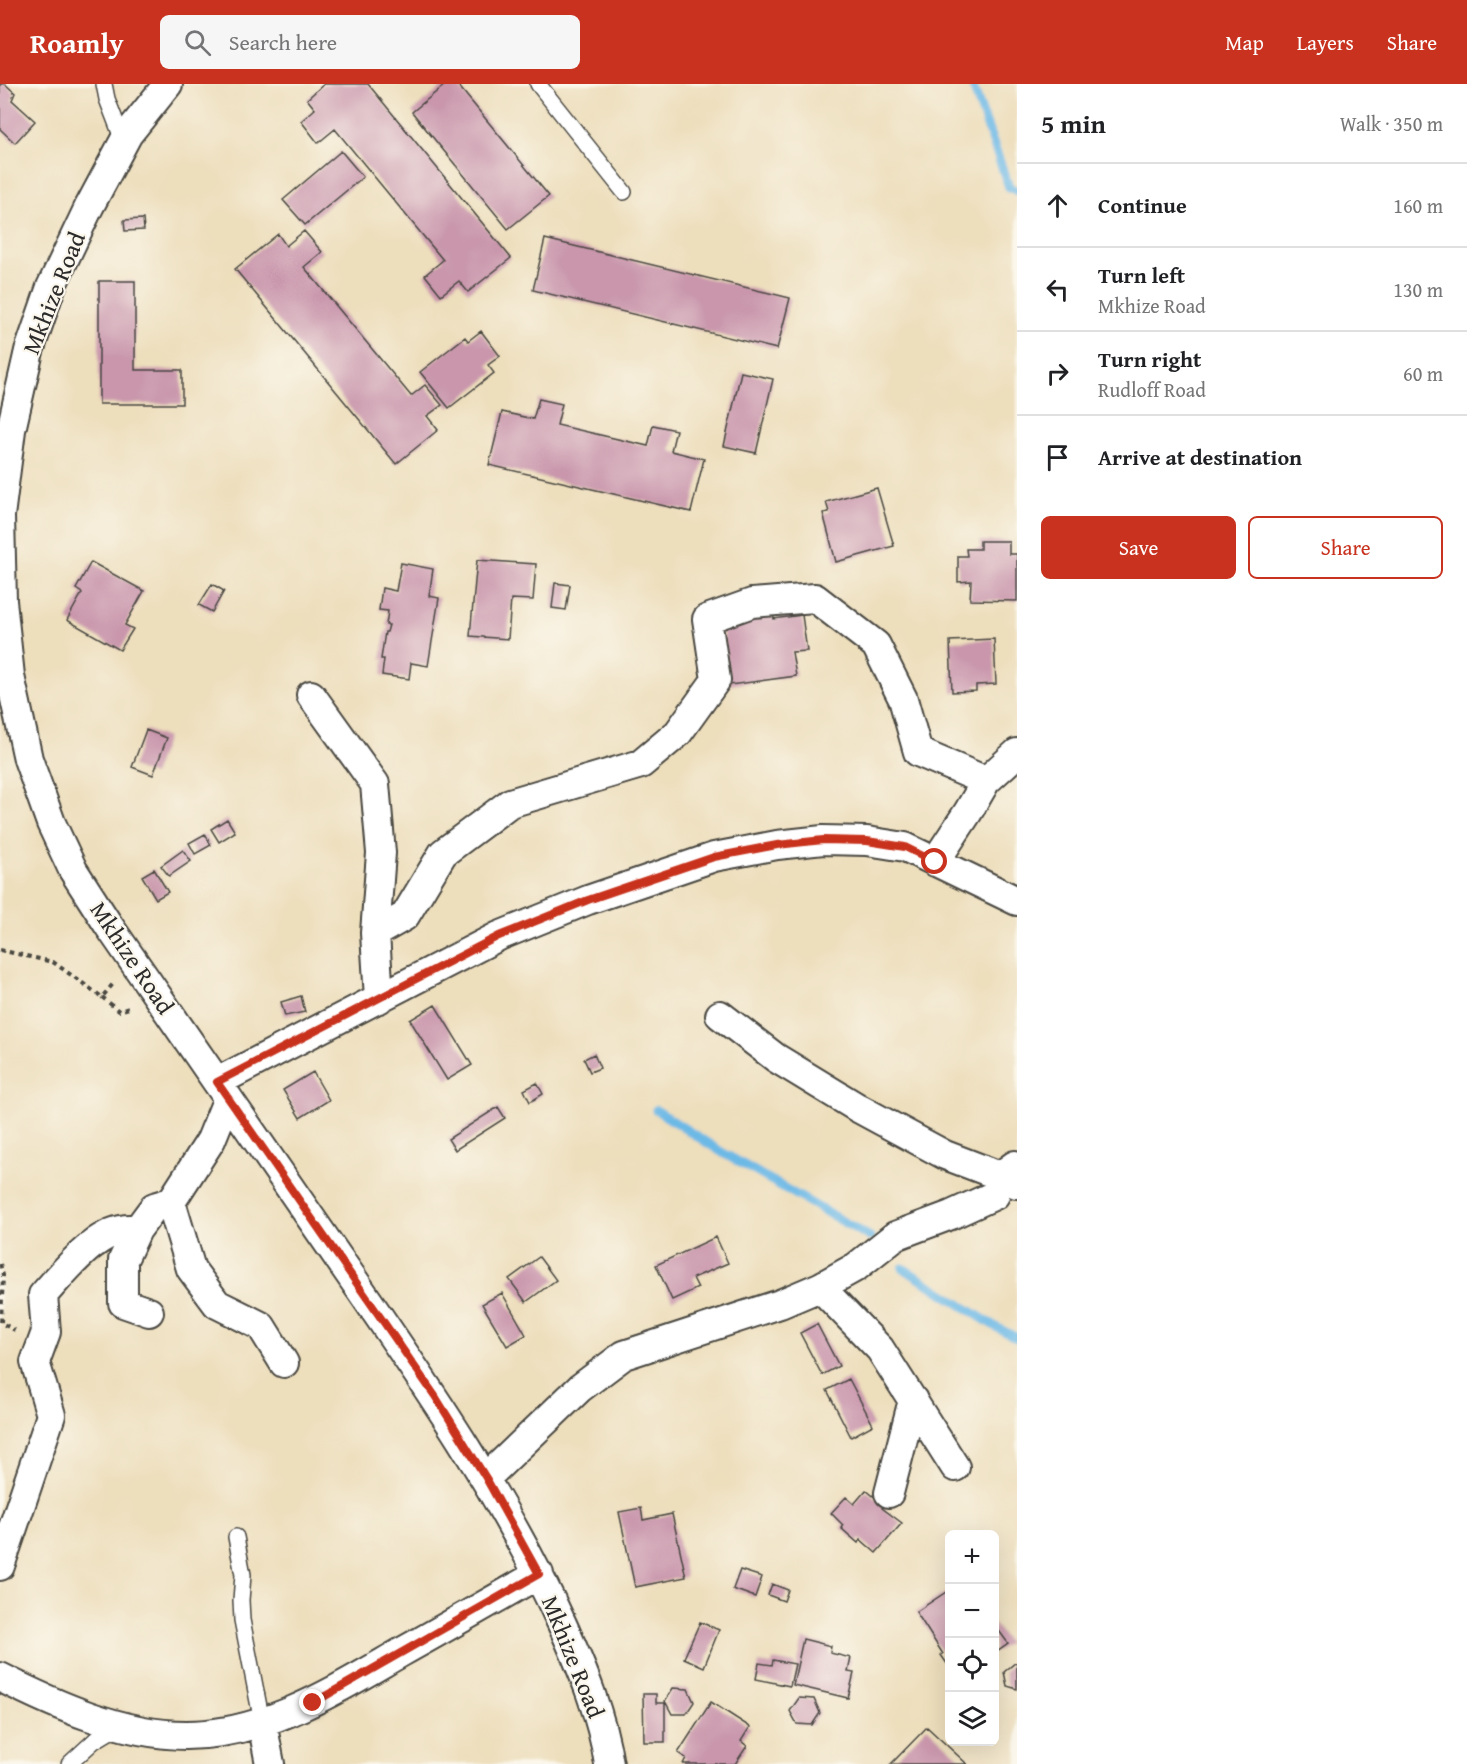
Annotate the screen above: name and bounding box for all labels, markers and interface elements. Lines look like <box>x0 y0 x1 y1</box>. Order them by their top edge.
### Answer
search box <box>160 15 580 69</box>
text: Roamly <box>30 22 124 63</box>
icon: search <box>181 26 214 59</box>
text: Search here <box>229 26 337 58</box>
text: Map <box>1225 27 1264 58</box>
text: Layers <box>1297 27 1354 58</box>
text: Share <box>1387 27 1437 58</box>
text: 5 min <box>1041 104 1106 143</box>
text: Walk · 350 m <box>1340 109 1443 138</box>
icon: ahead <box>1041 189 1074 222</box>
text: Continue <box>1098 189 1187 221</box>
text: 160 m <box>1393 191 1443 220</box>
street label: Mkhize Road <box>13 226 94 359</box>
text: Turn left <box>1098 259 1185 291</box>
icon: left <box>1041 273 1074 306</box>
text: 130 m <box>1393 275 1443 304</box>
text: Mkhize Road <box>1098 291 1206 320</box>
text: Turn right <box>1098 343 1201 375</box>
icon: right <box>1041 357 1074 390</box>
text: 60 m <box>1403 359 1443 388</box>
text: Rudloff Road <box>1098 375 1206 404</box>
icon: arrive <box>1041 441 1074 474</box>
text: Arrive at destination <box>1098 441 1302 473</box>
button: Save <box>1041 516 1236 579</box>
button: Share <box>1248 516 1443 579</box>
route start <box>921 848 947 874</box>
street label: Mkhize Road <box>82 894 183 1021</box>
map controls <box>945 1530 999 1746</box>
button: + <box>945 1530 999 1584</box>
button: − <box>945 1584 999 1638</box>
street label: Mkhize Road <box>533 1590 614 1724</box>
button: locate <box>945 1638 999 1692</box>
route end <box>299 1689 325 1715</box>
button: layers <box>945 1692 999 1746</box>

